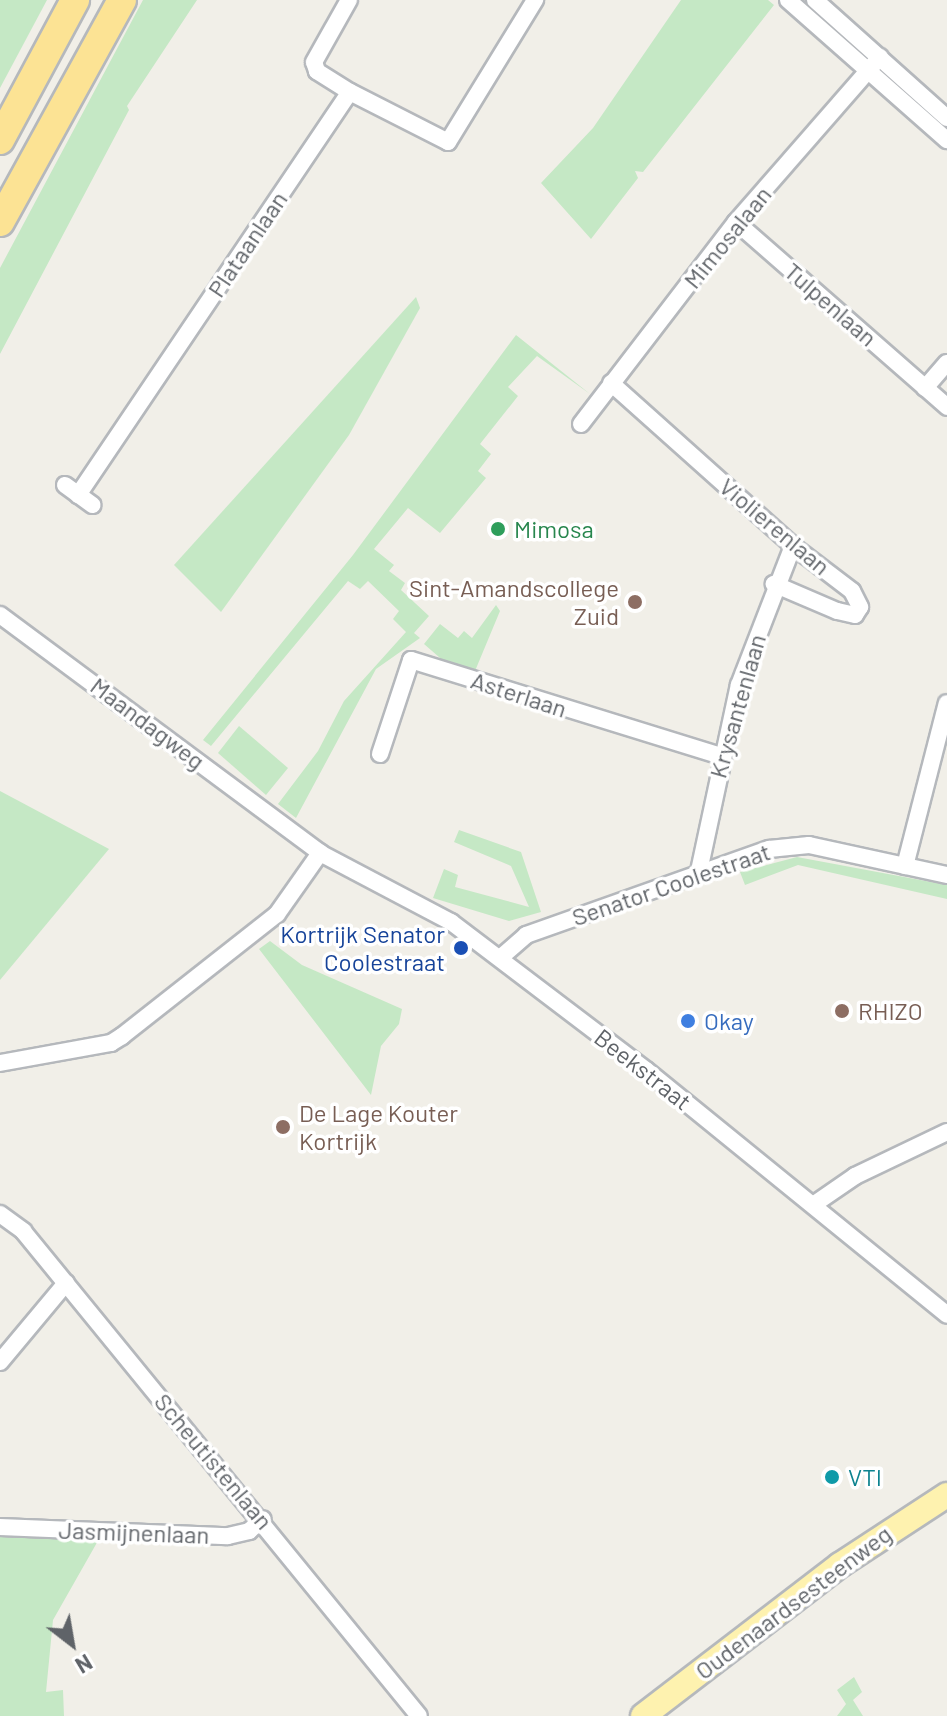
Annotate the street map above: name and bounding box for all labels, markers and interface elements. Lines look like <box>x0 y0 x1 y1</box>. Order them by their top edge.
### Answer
street label: Mimosalaan <box>677 180 777 294</box>
street label: Plataanlaan <box>201 186 293 302</box>
street label: Tulpenlaan <box>779 256 883 352</box>
street label: Violierenlaan <box>714 472 836 580</box>
place label: Mimosa <box>514 515 594 543</box>
marker: Mimosa <box>489 520 507 538</box>
place label: Sint-Amandscollege Zuid <box>409 574 619 630</box>
marker: Sint-Amandscollege Zuid <box>626 593 644 611</box>
street label: Krysantenlaan <box>703 631 771 781</box>
street label: Asterlaan <box>467 665 571 723</box>
street label: Maandagweg <box>85 671 211 775</box>
street label: Senator Coolestraat <box>568 837 774 931</box>
place label: Kortrijk Senator Coolestraat <box>280 920 445 976</box>
marker: Kortrijk Senator Coolestraat <box>452 939 470 957</box>
place label: RHIZO <box>858 997 923 1025</box>
marker: RHIZO <box>833 1002 851 1020</box>
place label: Okay <box>704 1007 754 1035</box>
marker: Okay <box>679 1012 697 1030</box>
street label: Beekstraat <box>589 1022 697 1116</box>
place label: De Lage Kouter Kortrijk <box>299 1099 458 1155</box>
marker: De Lage Kouter Kortrijk <box>274 1118 292 1136</box>
street label: Scheutistenlaan <box>149 1387 279 1535</box>
place label: VTI <box>848 1463 882 1491</box>
marker: VTI <box>823 1468 841 1486</box>
street label: Jasmijnenlaan <box>58 1515 210 1549</box>
street label: Oudenaardsesteenweg <box>689 1519 897 1685</box>
north arrow <box>32 1604 112 1684</box>
text: N <box>71 1650 97 1679</box>

